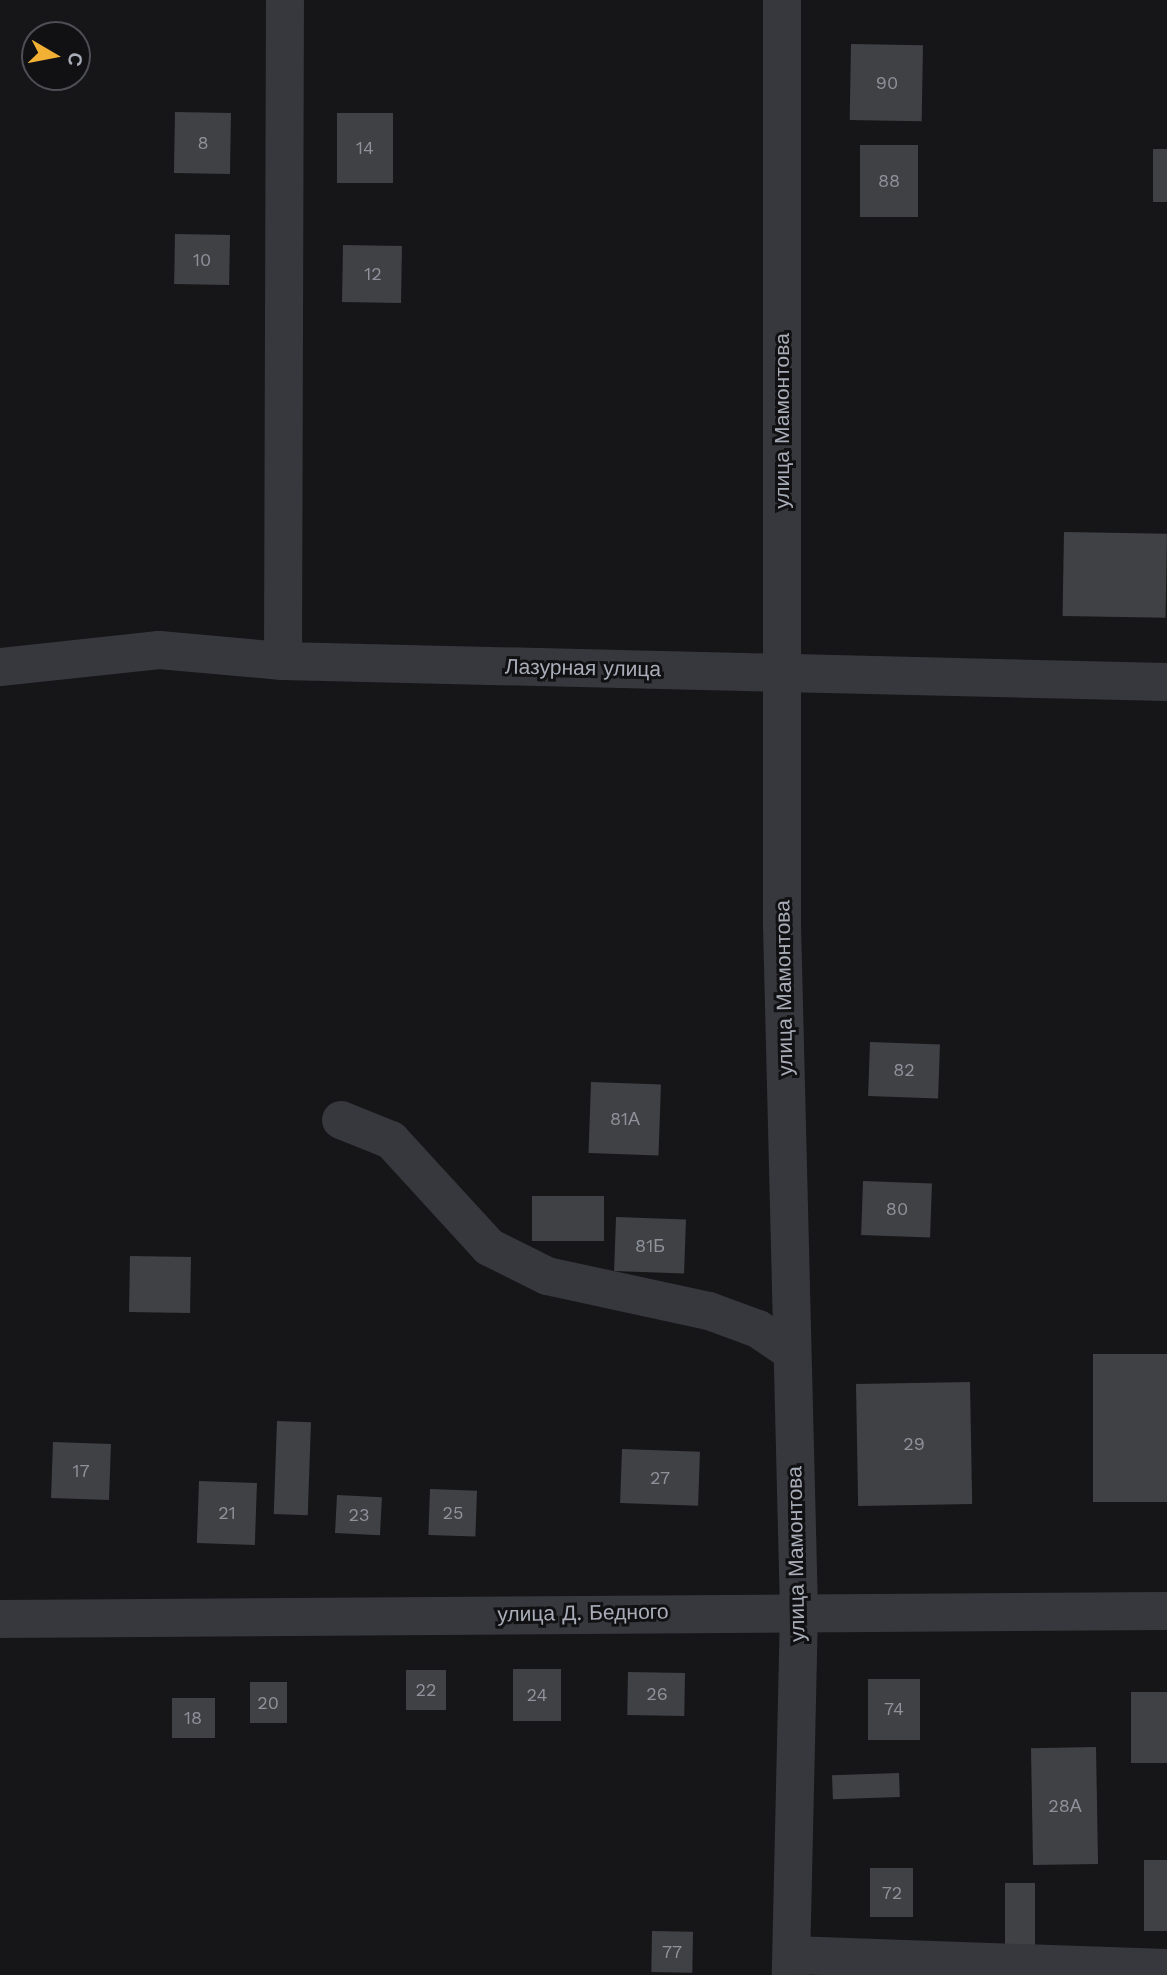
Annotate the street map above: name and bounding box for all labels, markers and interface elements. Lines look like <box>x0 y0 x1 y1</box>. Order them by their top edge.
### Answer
north arrow <box>21 21 91 91</box>
text: С <box>63 51 88 68</box>
house number: 90 <box>876 72 898 94</box>
house number: 8 <box>197 132 209 154</box>
house number: 14 <box>356 137 374 159</box>
house number: 88 <box>878 170 900 192</box>
house number: 10 <box>193 249 211 271</box>
house number: 12 <box>364 263 382 285</box>
street label: улица Мамонтова <box>769 333 795 509</box>
street label: Лазурная улица <box>505 654 661 682</box>
street label: улица Мамонтова <box>770 900 798 1076</box>
house number: 82 <box>893 1059 915 1081</box>
house number: 81А <box>610 1108 640 1130</box>
house number: 80 <box>886 1198 908 1220</box>
house number: 81Б <box>635 1235 665 1257</box>
house number: 29 <box>903 1433 925 1455</box>
house number: 17 <box>72 1460 90 1482</box>
street label: улица Мамонтова <box>782 1466 810 1642</box>
house number: 27 <box>650 1467 670 1489</box>
house number: 21 <box>218 1502 236 1524</box>
house number: 25 <box>443 1502 463 1524</box>
house number: 23 <box>349 1504 369 1526</box>
street label: улица Д. Бедного <box>497 1599 669 1627</box>
house number: 22 <box>416 1679 436 1701</box>
house number: 26 <box>646 1683 668 1705</box>
house number: 24 <box>527 1684 547 1706</box>
house number: 20 <box>257 1692 279 1714</box>
house number: 74 <box>884 1698 904 1720</box>
house number: 18 <box>184 1707 202 1729</box>
house number: 28А <box>1048 1795 1082 1817</box>
house number: 72 <box>882 1882 902 1904</box>
house number: 77 <box>662 1941 682 1963</box>

